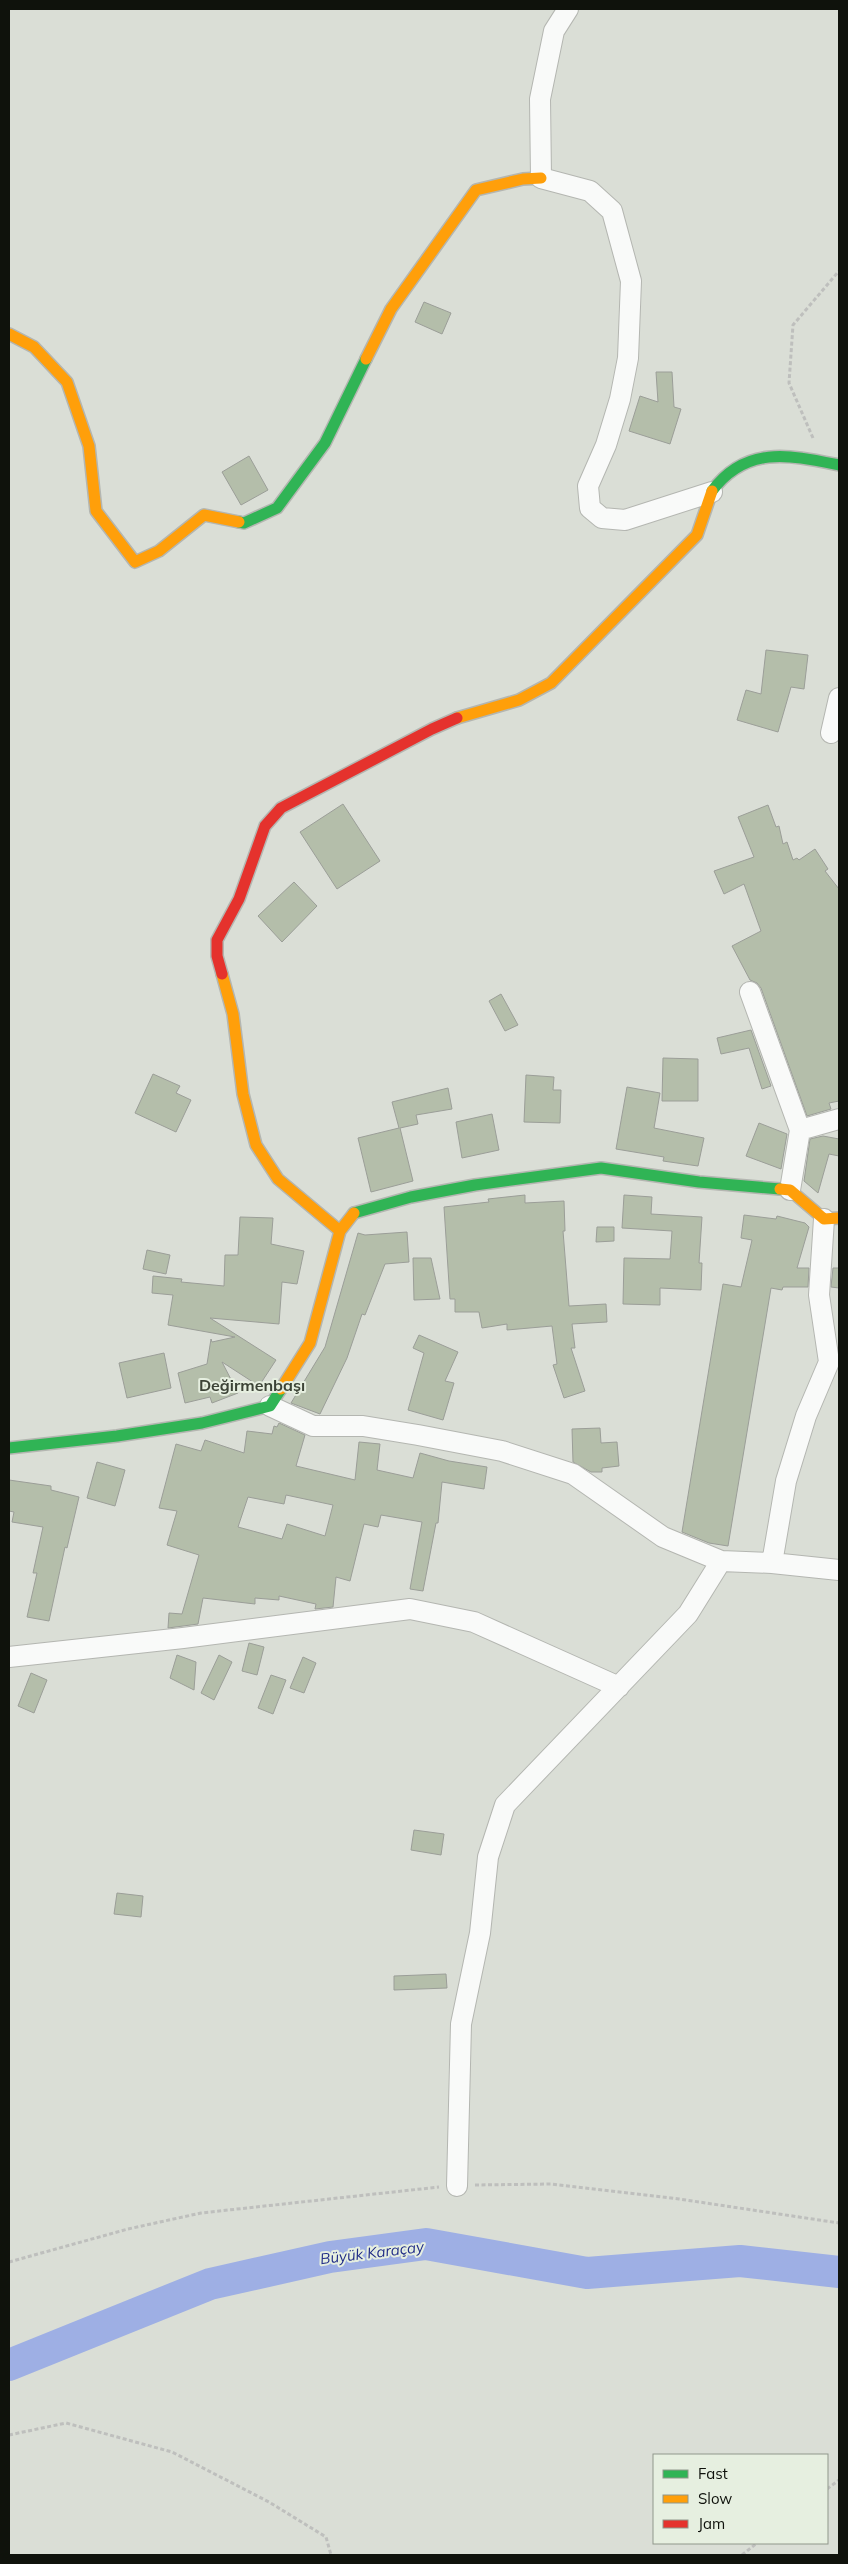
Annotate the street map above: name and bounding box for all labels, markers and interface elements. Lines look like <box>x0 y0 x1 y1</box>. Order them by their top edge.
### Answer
district label: Değirmenbaşı <box>199 1375 305 1395</box>
water label: Büyük Karaçay <box>319 2237 426 2268</box>
legend <box>653 2454 828 2544</box>
text: Fast <box>698 2464 728 2483</box>
text: Slow <box>698 2489 732 2508</box>
text: Jam <box>698 2514 725 2533</box>

